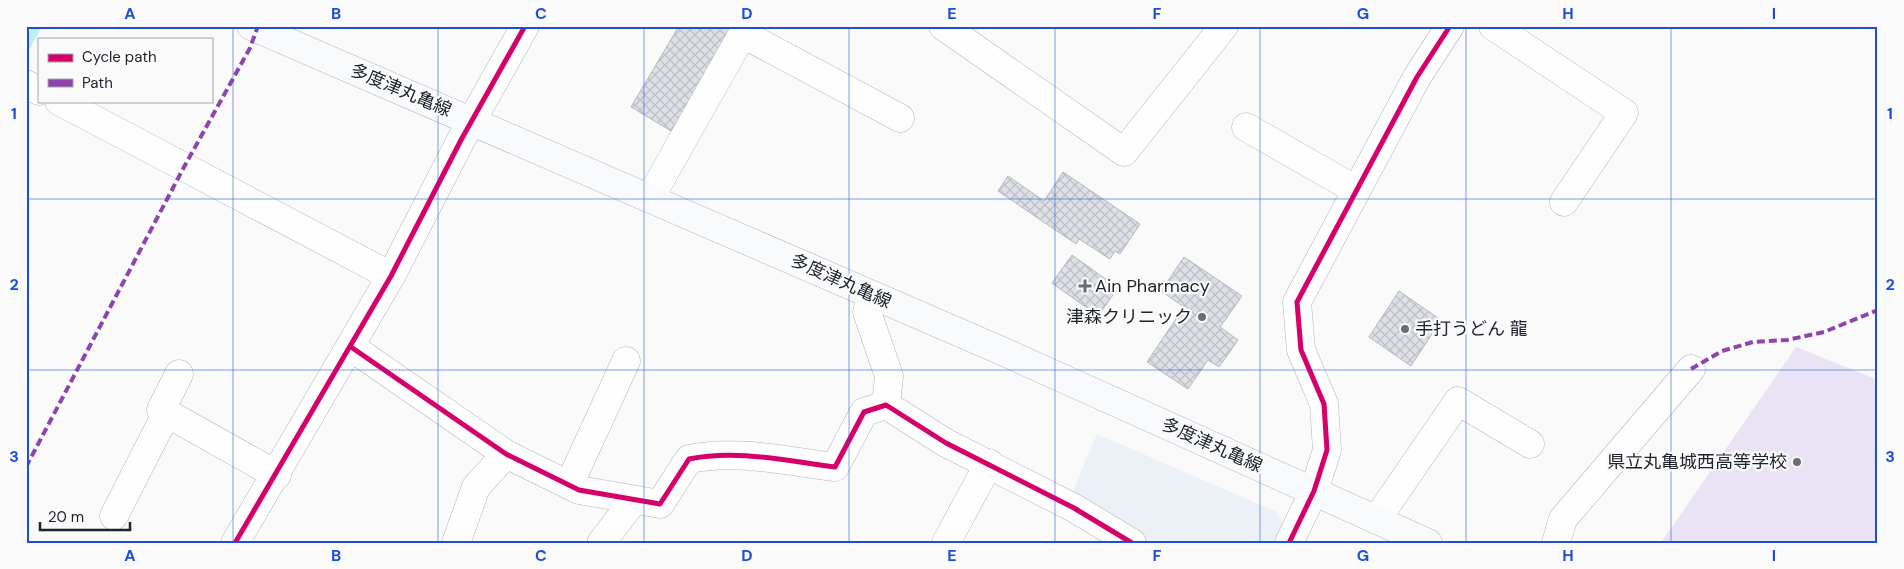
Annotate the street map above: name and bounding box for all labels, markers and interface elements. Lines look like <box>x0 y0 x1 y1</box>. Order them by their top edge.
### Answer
text: A <box>124 3 136 24</box>
text: B <box>331 3 341 24</box>
text: C <box>535 3 547 24</box>
text: D <box>741 3 753 24</box>
text: E <box>947 3 957 24</box>
text: F <box>1153 3 1162 24</box>
text: G <box>1357 3 1369 24</box>
text: H <box>1562 3 1574 24</box>
text: I <box>1772 3 1776 24</box>
legend <box>38 38 212 102</box>
text: Cycle path <box>82 47 157 67</box>
street label: 多度津丸亀線 <box>347 58 455 122</box>
text: Path <box>82 73 113 93</box>
text: 1 <box>11 103 17 124</box>
text: 1 <box>1887 103 1893 124</box>
street label: 多度津丸亀線 <box>787 248 895 314</box>
text: 2 <box>9 274 19 295</box>
place label: Ain Pharmacy <box>1095 274 1210 298</box>
text: 2 <box>1885 274 1895 295</box>
marker: Ain Pharmacy <box>1079 280 1091 292</box>
place label: 津森クリニック <box>1066 305 1192 329</box>
marker: 津森クリニック <box>1196 311 1208 323</box>
place label: 手打うどん 龍 <box>1415 317 1528 341</box>
marker: 手打うどん 龍 <box>1399 323 1411 335</box>
street label: 多度津丸亀線 <box>1158 412 1266 478</box>
text: 3 <box>9 446 19 467</box>
text: 3 <box>1885 446 1895 467</box>
place label: 県立丸亀城西高等学校 <box>1607 450 1787 474</box>
marker: 県立丸亀城西高等学校 <box>1791 456 1803 468</box>
scale bar <box>40 499 130 531</box>
text: 20 m <box>48 507 84 527</box>
text: A <box>124 545 136 566</box>
text: B <box>331 545 341 566</box>
text: C <box>535 545 547 566</box>
text: D <box>741 545 753 566</box>
text: E <box>947 545 957 566</box>
text: F <box>1153 545 1162 566</box>
text: G <box>1357 545 1369 566</box>
text: H <box>1562 545 1574 566</box>
text: I <box>1772 545 1776 566</box>

